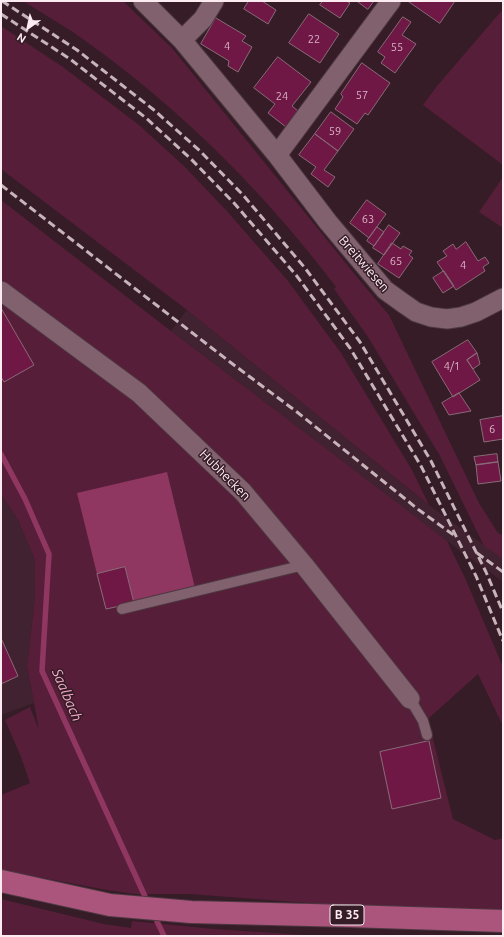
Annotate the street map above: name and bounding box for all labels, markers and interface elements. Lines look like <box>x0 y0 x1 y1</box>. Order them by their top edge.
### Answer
north arrow <box>8 8 48 48</box>
text: N <box>15 31 28 45</box>
house number: 22 <box>308 32 320 46</box>
house number: 4 <box>224 39 230 53</box>
house number: 55 <box>391 40 403 54</box>
house number: 57 <box>356 88 368 102</box>
house number: 24 <box>276 89 288 103</box>
house number: 59 <box>329 124 341 138</box>
house number: 63 <box>362 212 374 226</box>
street label: Breitwiesen <box>335 233 393 295</box>
house number: 65 <box>390 254 402 268</box>
house number: 4 <box>460 258 466 272</box>
house number: 4/1 <box>444 359 460 373</box>
house number: 6 <box>489 422 495 436</box>
street label: Hubhecken <box>196 446 254 504</box>
water label: Saalbach <box>48 666 86 724</box>
road number: B 35 <box>330 905 364 925</box>

